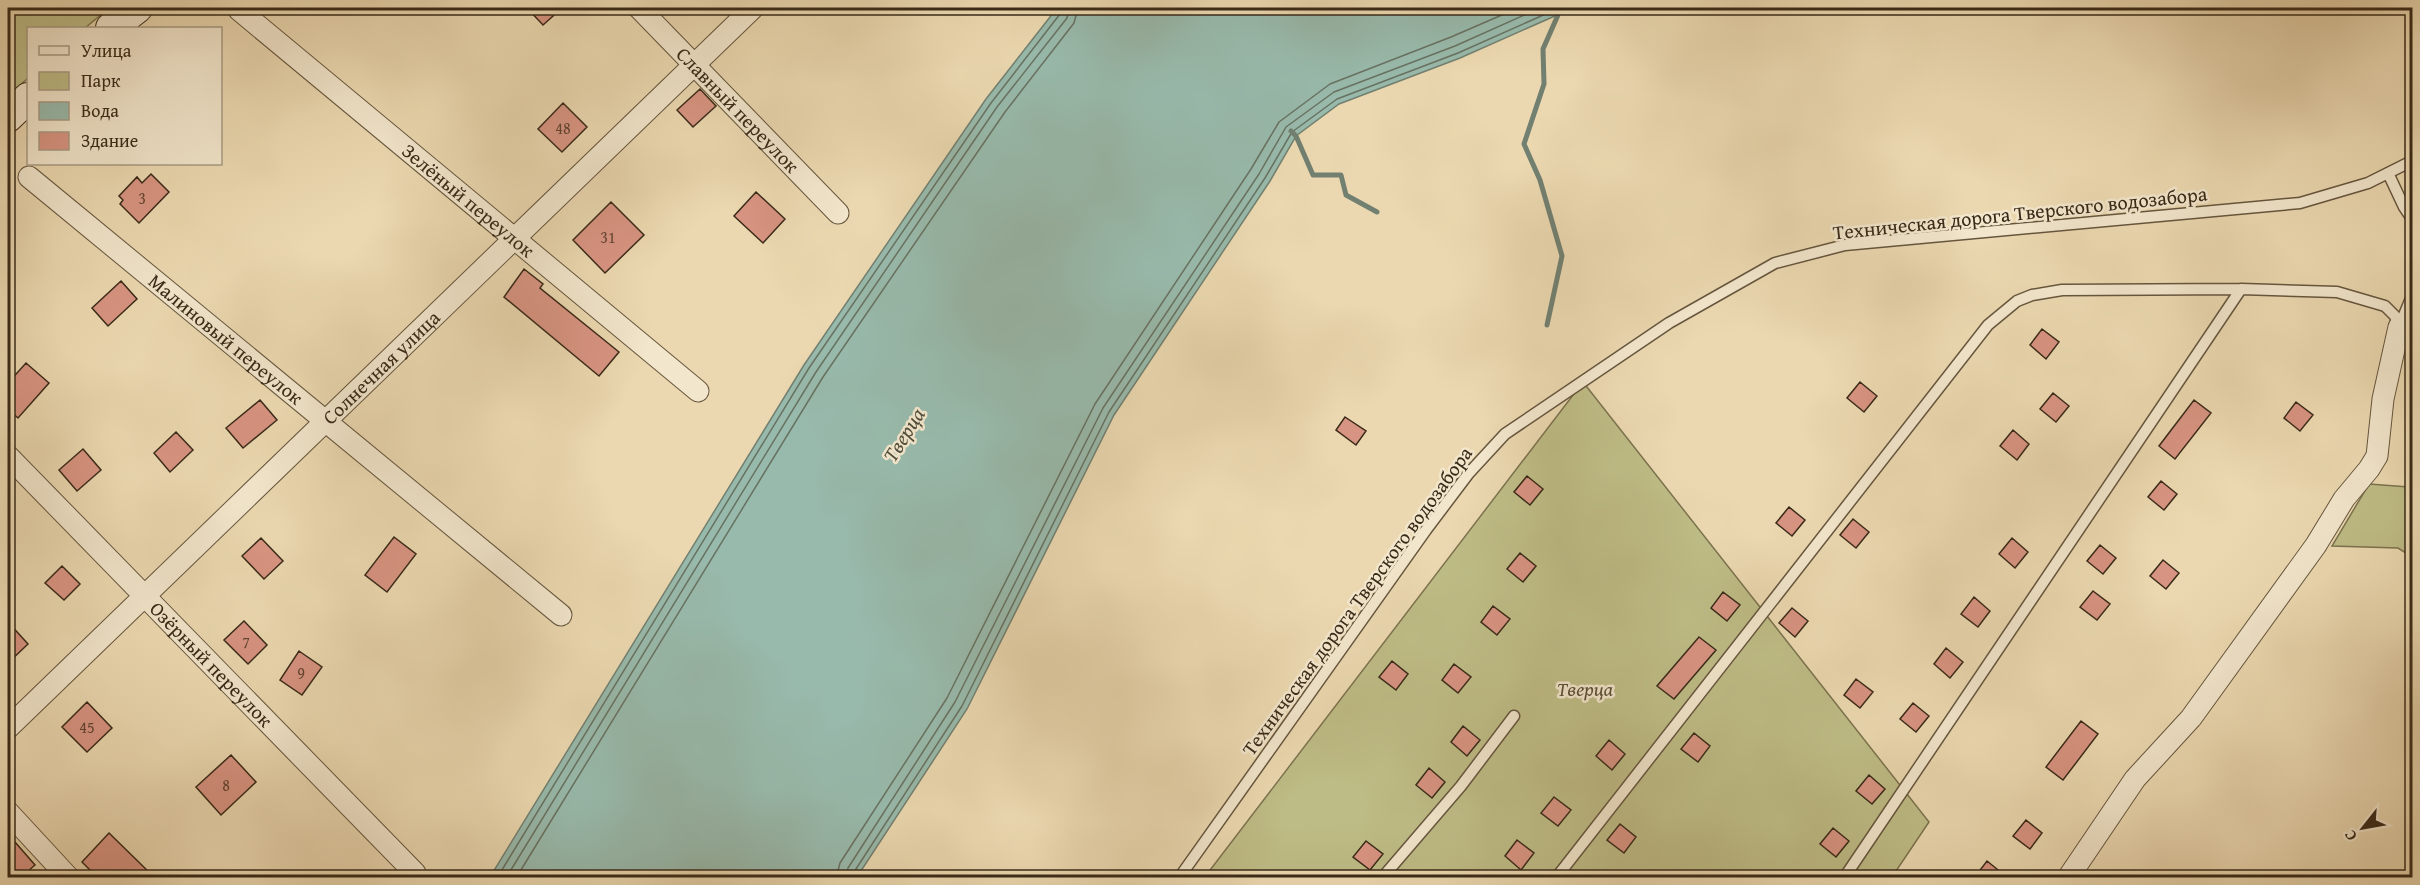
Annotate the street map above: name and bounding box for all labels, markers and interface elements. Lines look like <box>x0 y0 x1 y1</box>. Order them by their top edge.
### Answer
legend <box>27 27 222 165</box>
text: Улица <box>81 37 132 64</box>
street label: Славный переулок <box>670 40 807 180</box>
text: Парк <box>81 67 121 94</box>
text: Вода <box>81 97 119 124</box>
house number: 48 <box>555 116 571 140</box>
text: Здание <box>81 127 138 154</box>
street label: Зелёный переулок <box>396 136 542 264</box>
street label: Техническая дорога Тверского водозабора <box>1831 178 2209 247</box>
house number: 3 <box>138 186 146 210</box>
house number: 31 <box>600 225 616 249</box>
street label: Малиновый переулок <box>143 266 310 412</box>
street label: Солнечная улица <box>316 303 446 431</box>
water label: Тверца <box>875 401 933 468</box>
street label: Техническая дорога Тверского водозабора <box>1234 440 1479 761</box>
street label: Озёрный переулок <box>143 594 280 734</box>
house number: 7 <box>242 630 250 654</box>
house number: 9 <box>297 661 305 685</box>
park label: Тверца <box>1557 674 1614 703</box>
house number: 45 <box>79 715 95 739</box>
house number: 8 <box>222 773 230 797</box>
north arrow <box>2333 798 2393 858</box>
text: С <box>2338 826 2363 846</box>

